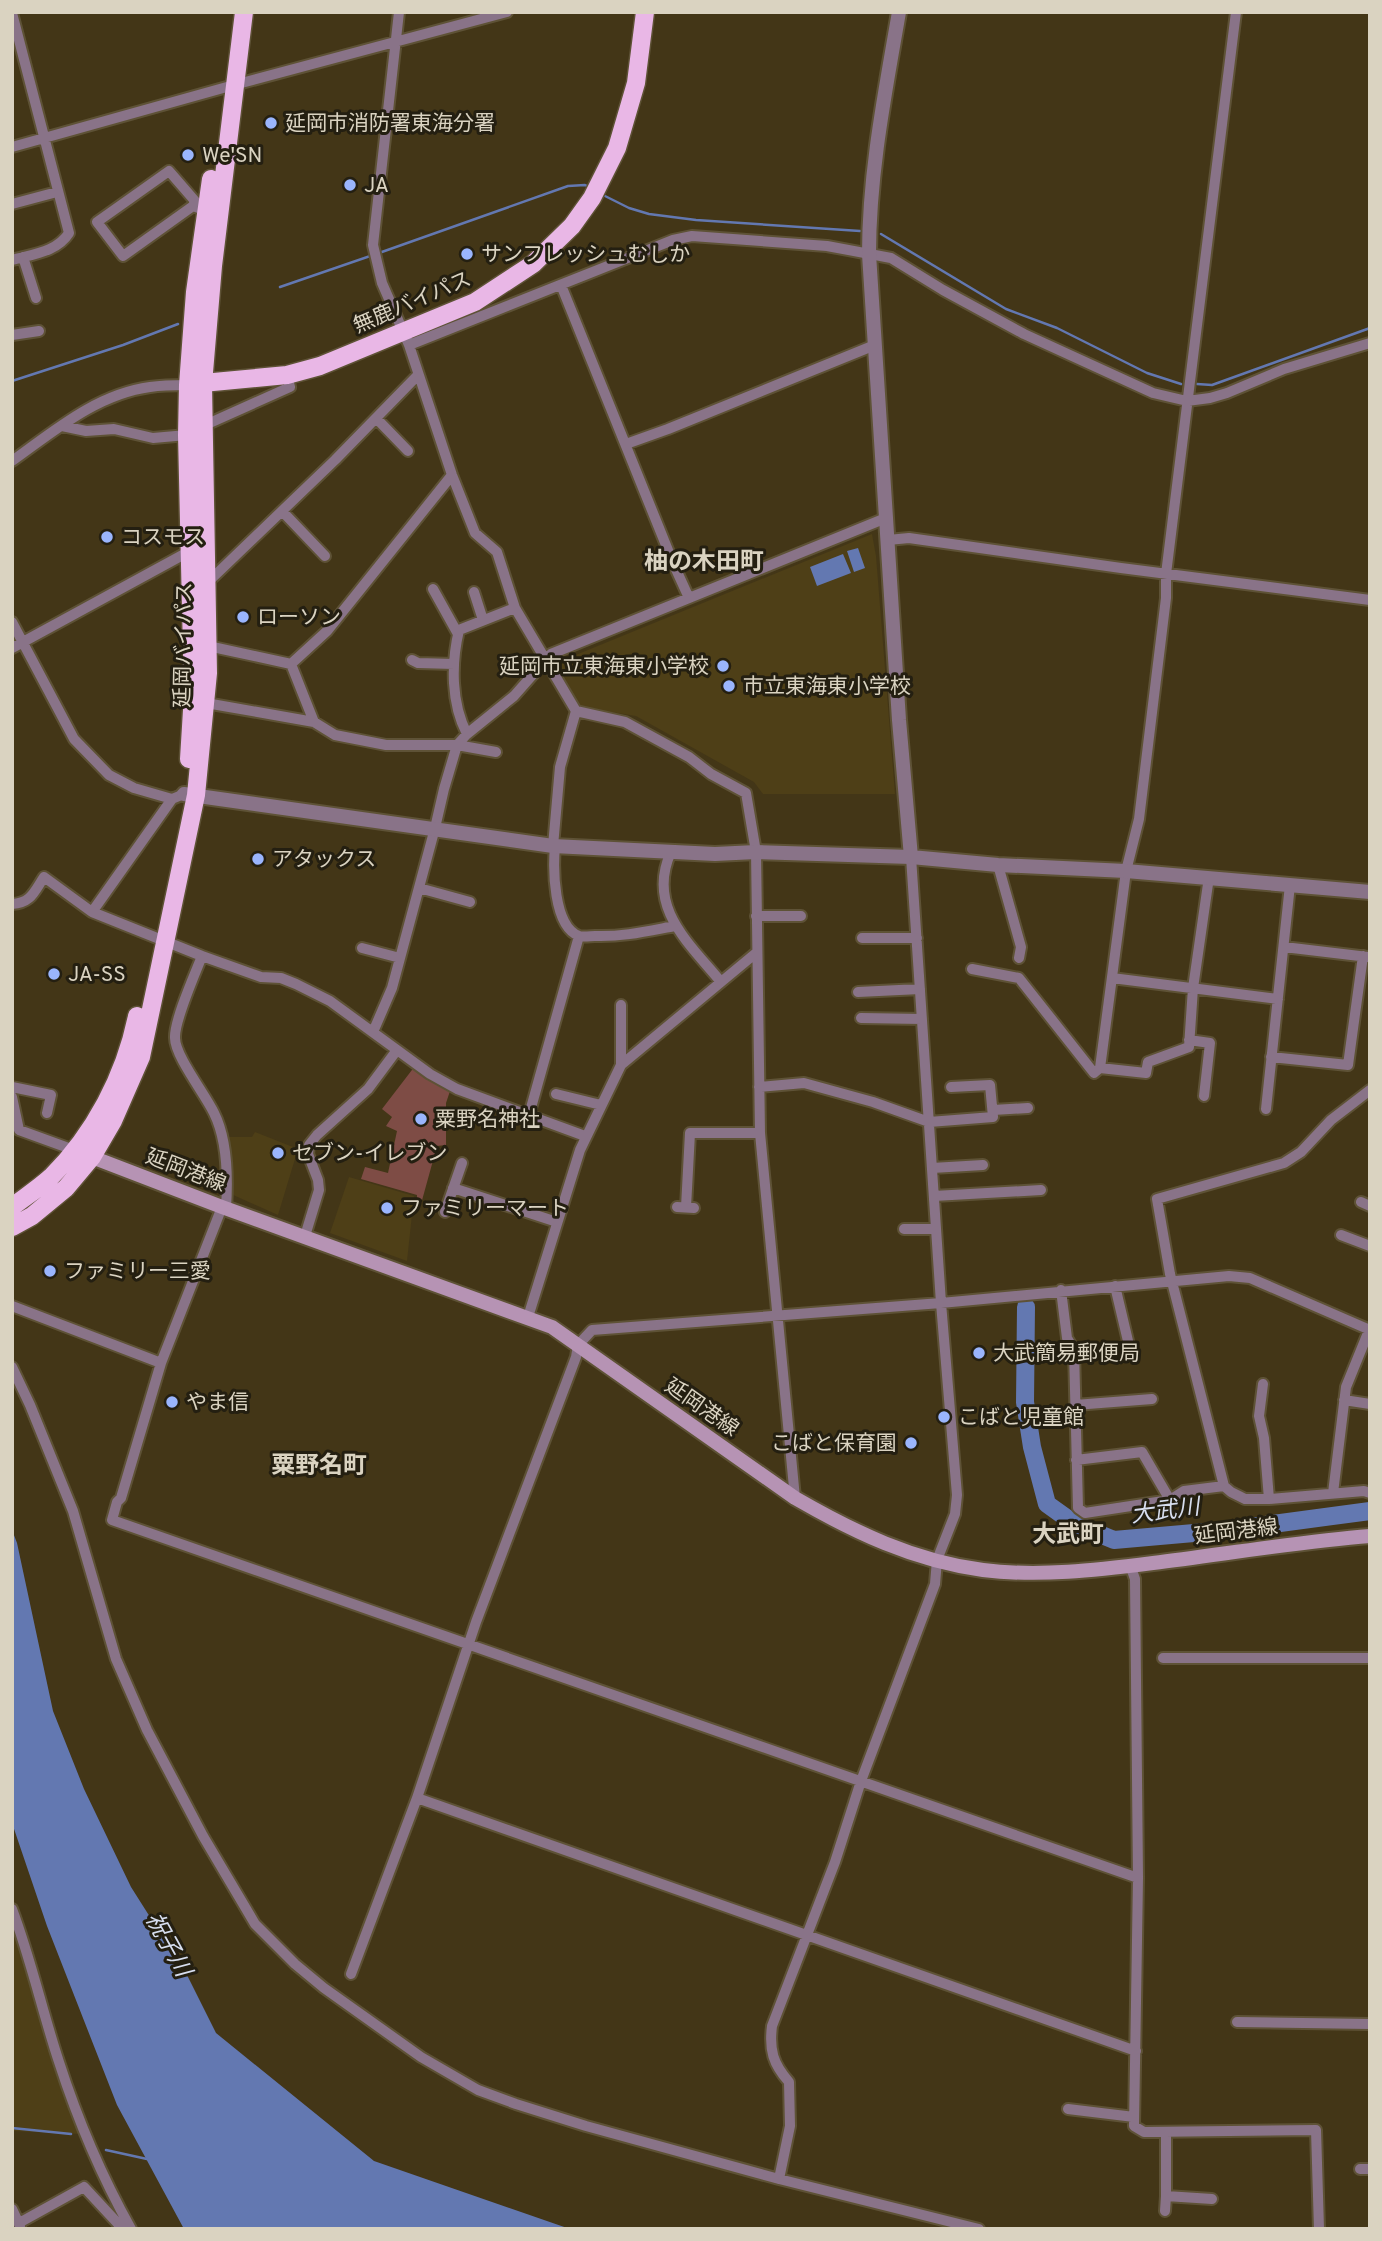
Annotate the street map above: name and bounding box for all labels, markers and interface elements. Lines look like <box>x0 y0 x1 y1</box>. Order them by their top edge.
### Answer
place label: 延岡市消防署東海分署 <box>285 111 495 138</box>
marker: 延岡市消防署東海分署 <box>263 115 279 131</box>
place label: We'SN <box>202 143 262 170</box>
marker: We'SN <box>180 147 196 163</box>
place label: JA <box>364 173 389 200</box>
marker: JA <box>342 177 358 193</box>
place label: サンフレッシュむしか <box>481 242 690 269</box>
marker: サンフレッシュむしか <box>459 246 475 262</box>
street label: 無鹿バイパス <box>350 266 476 340</box>
place label: コスモス <box>121 525 205 552</box>
marker: コスモス <box>99 529 115 545</box>
district label: 柚の木田町 <box>644 548 764 578</box>
street label: 延岡バイパス <box>170 582 199 708</box>
place label: ローソン <box>257 605 341 632</box>
marker: ローソン <box>235 609 251 625</box>
place label: 延岡市立東海東小学校 <box>499 654 709 681</box>
marker: 延岡市立東海東小学校 <box>715 658 731 674</box>
place label: 市立東海東小学校 <box>743 674 911 701</box>
marker: 市立東海東小学校 <box>721 678 737 694</box>
place label: アタックス <box>272 847 376 874</box>
marker: アタックス <box>250 851 266 867</box>
place label: JA-SS <box>68 962 126 989</box>
marker: JA-SS <box>46 966 62 982</box>
place label: 粟野名神社 <box>435 1107 540 1134</box>
marker: 粟野名神社 <box>413 1111 429 1127</box>
place label: セブン-イレブン <box>292 1141 447 1168</box>
street label: 延岡港線 <box>141 1144 230 1199</box>
marker: セブン-イレブン <box>270 1145 286 1161</box>
place label: ファミリーマート <box>401 1196 569 1223</box>
marker: ファミリーマート <box>379 1200 395 1216</box>
place label: ファミリー三愛 <box>64 1259 211 1286</box>
marker: ファミリー三愛 <box>42 1263 58 1279</box>
place label: 大武簡易郵便局 <box>993 1341 1140 1368</box>
marker: 大武簡易郵便局 <box>971 1345 987 1361</box>
street label: 延岡港線 <box>659 1373 743 1443</box>
place label: やま信 <box>186 1390 249 1417</box>
marker: やま信 <box>164 1394 180 1410</box>
place label: こばと児童館 <box>958 1405 1084 1432</box>
marker: こばと児童館 <box>936 1409 952 1425</box>
place label: こばと保育園 <box>771 1431 897 1458</box>
marker: こばと保育園 <box>903 1435 919 1451</box>
district label: 粟野名町 <box>271 1452 367 1482</box>
water label: 大武川 <box>1129 1494 1204 1531</box>
street label: 延岡港線 <box>1193 1514 1280 1551</box>
district label: 大武町 <box>1032 1521 1104 1551</box>
water label: 祝子川 <box>137 1908 198 1985</box>

